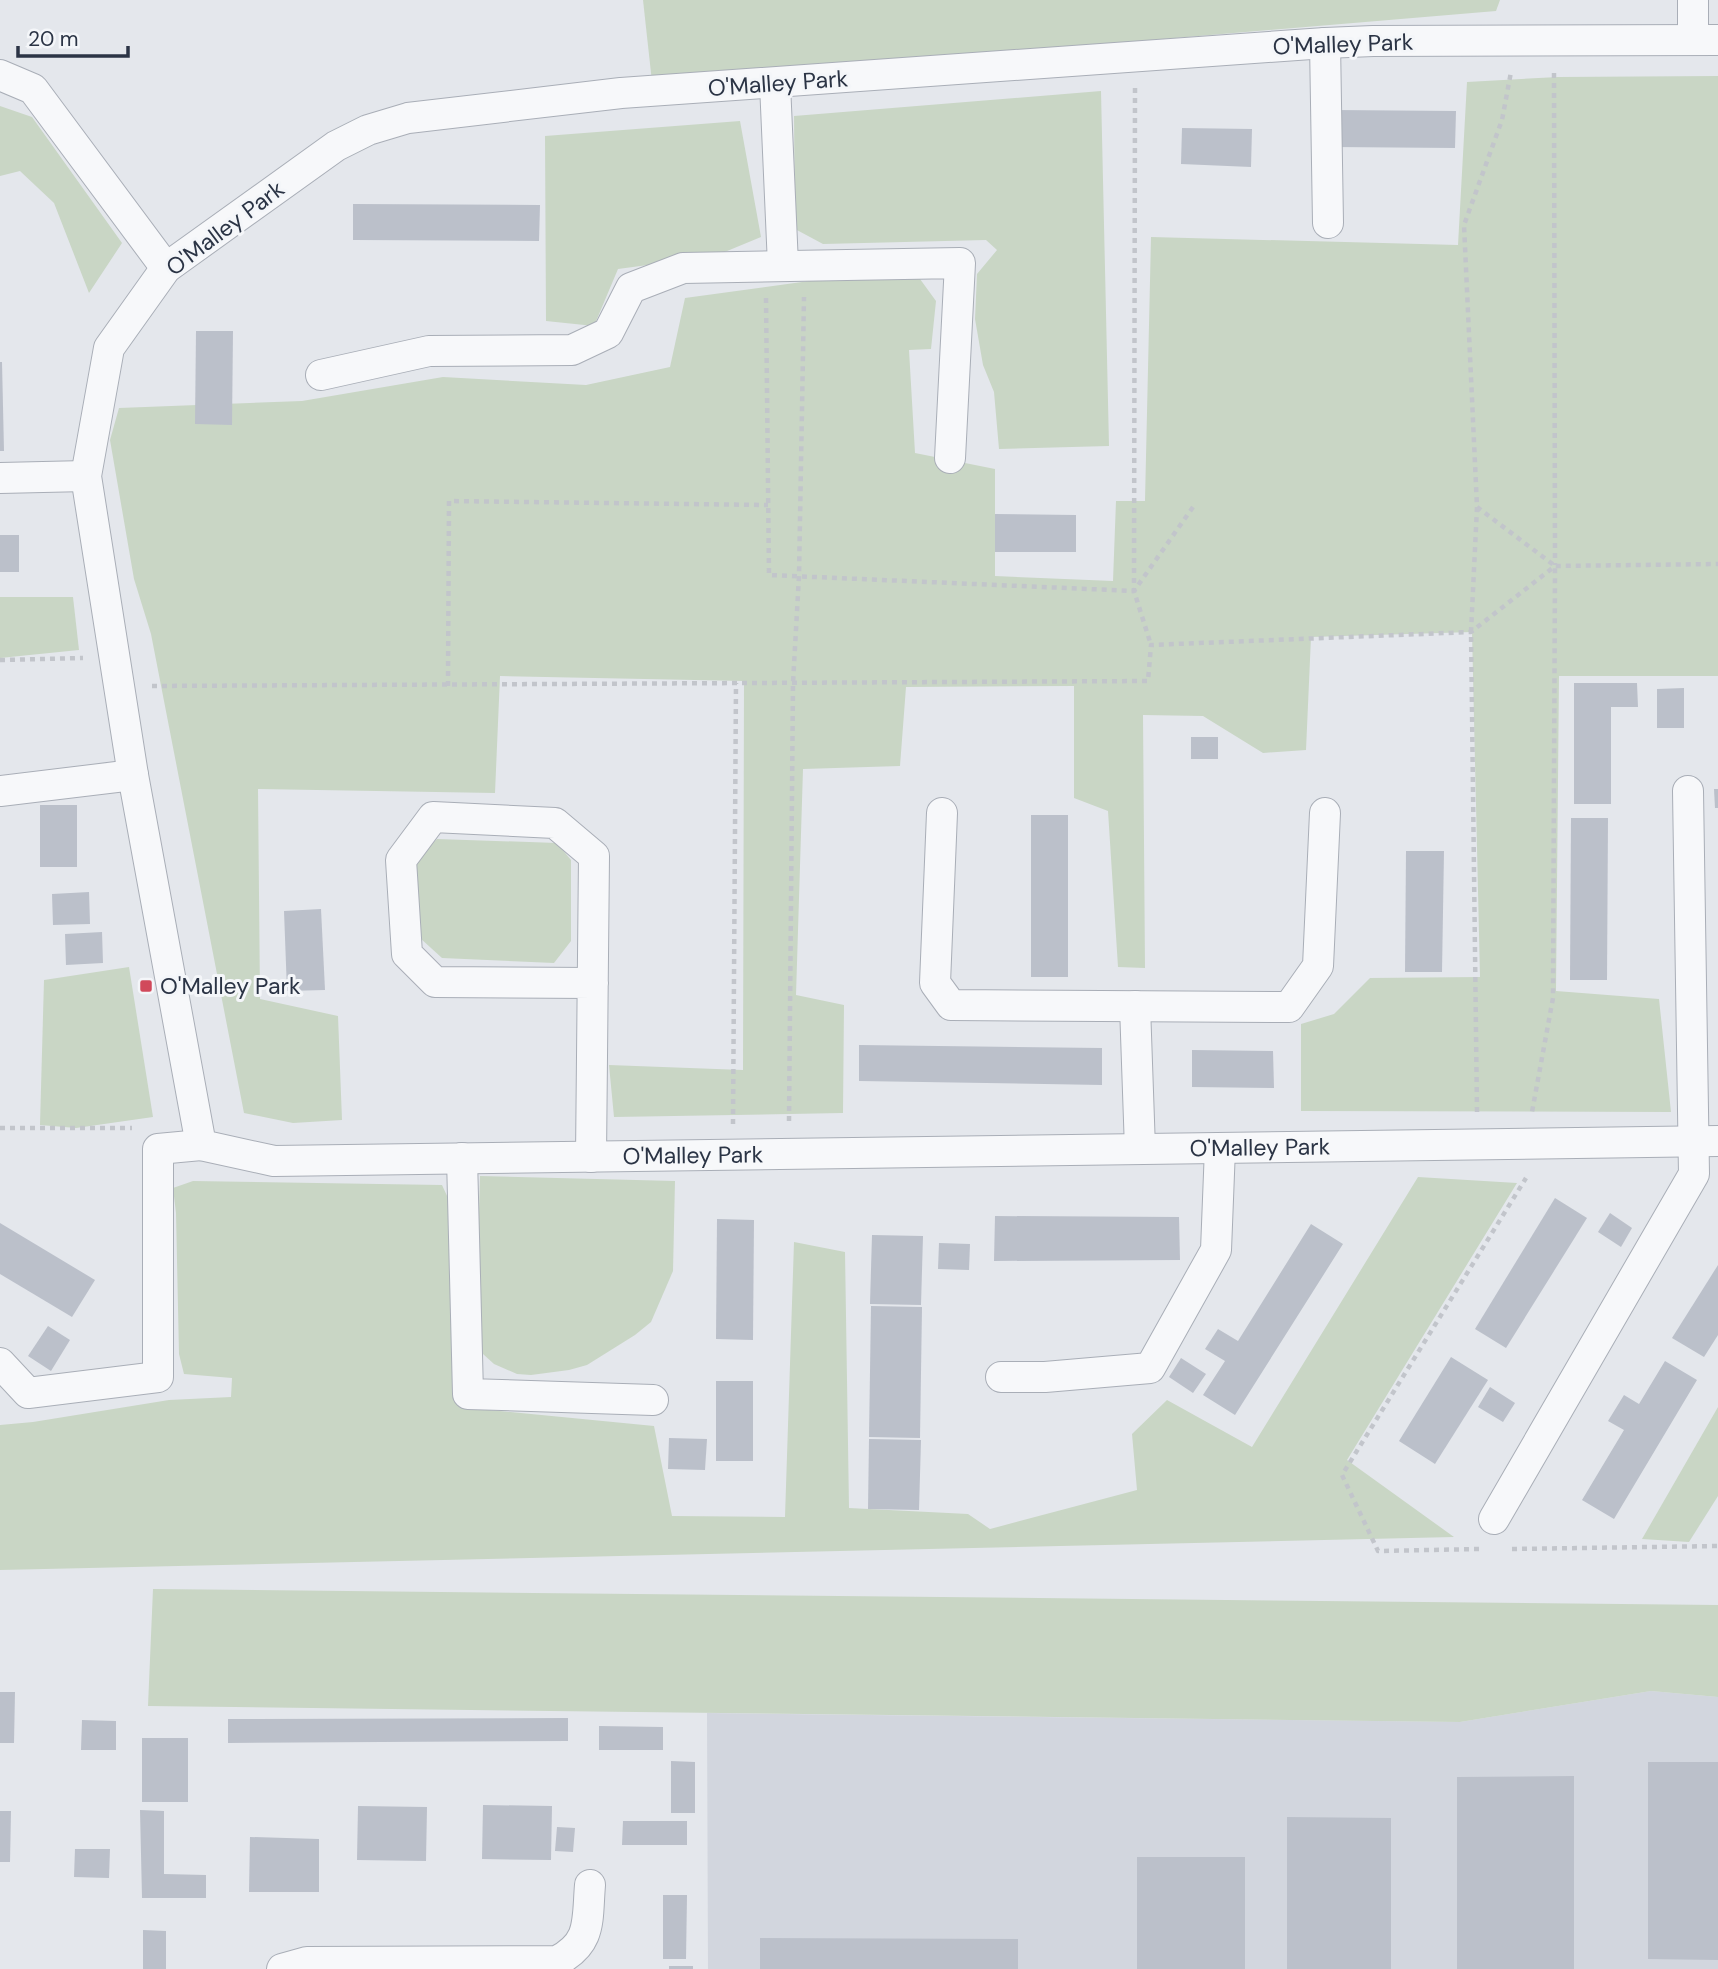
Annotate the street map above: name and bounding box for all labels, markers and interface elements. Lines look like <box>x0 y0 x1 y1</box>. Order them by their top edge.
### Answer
scale bar <box>18 14 128 58</box>
text: 20 m <box>28 25 79 53</box>
street label: O'Malley Park <box>1272 27 1414 61</box>
street label: O'Malley Park <box>707 63 850 103</box>
street label: O'Malley Park <box>160 173 290 282</box>
place label: O'Malley Park <box>160 971 301 1001</box>
marker: O'Malley Park <box>138 978 154 994</box>
street label: O'Malley Park <box>1189 1131 1331 1163</box>
street label: O'Malley Park <box>623 1139 764 1171</box>

